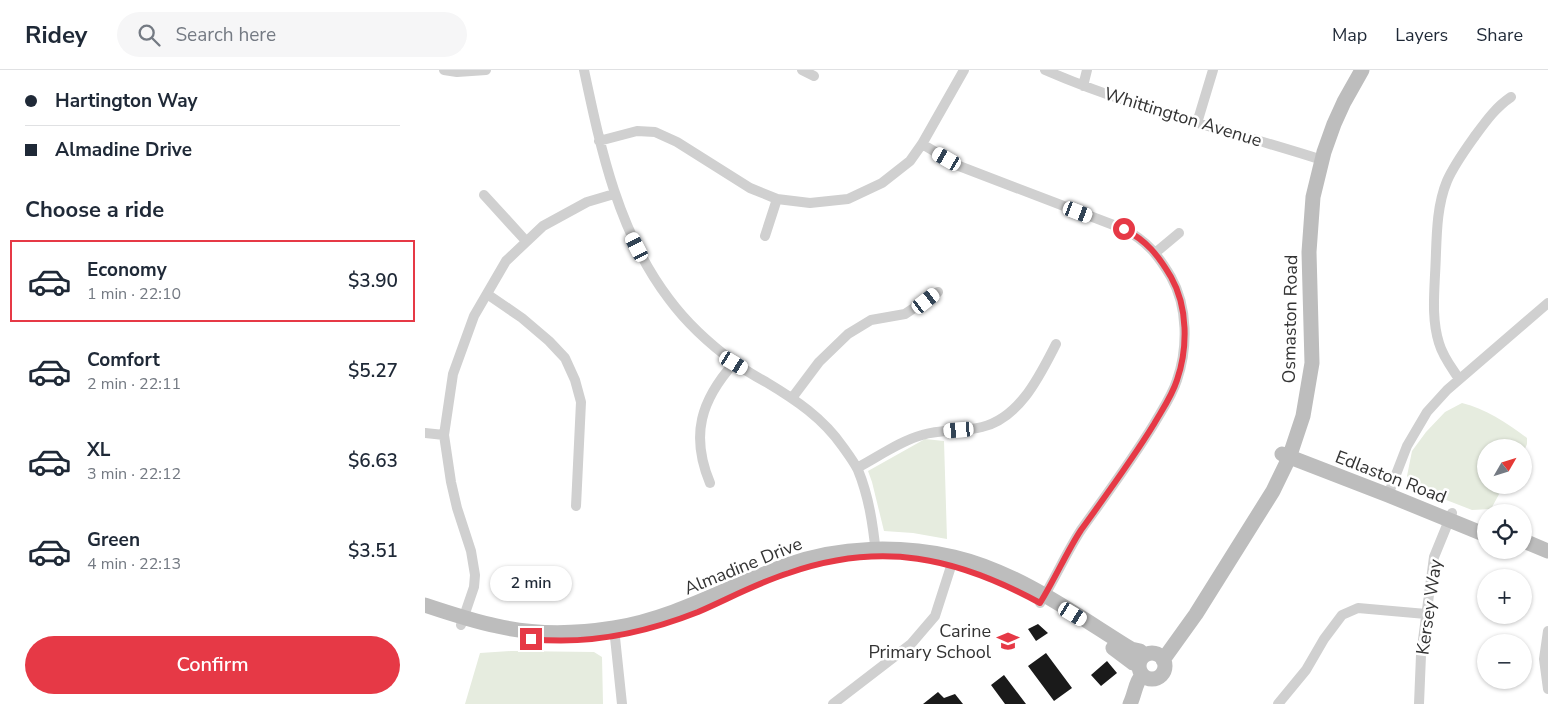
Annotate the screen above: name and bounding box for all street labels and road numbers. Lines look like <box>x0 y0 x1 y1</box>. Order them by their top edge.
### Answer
street label: Whittington Avenue <box>1101 82 1265 152</box>
street label: Osmaston Road <box>1277 254 1303 384</box>
street label: Edlaston Road <box>1332 445 1450 509</box>
street label: Almadine Drive <box>680 531 806 601</box>
street label: Kersey Way <box>1410 557 1448 656</box>

